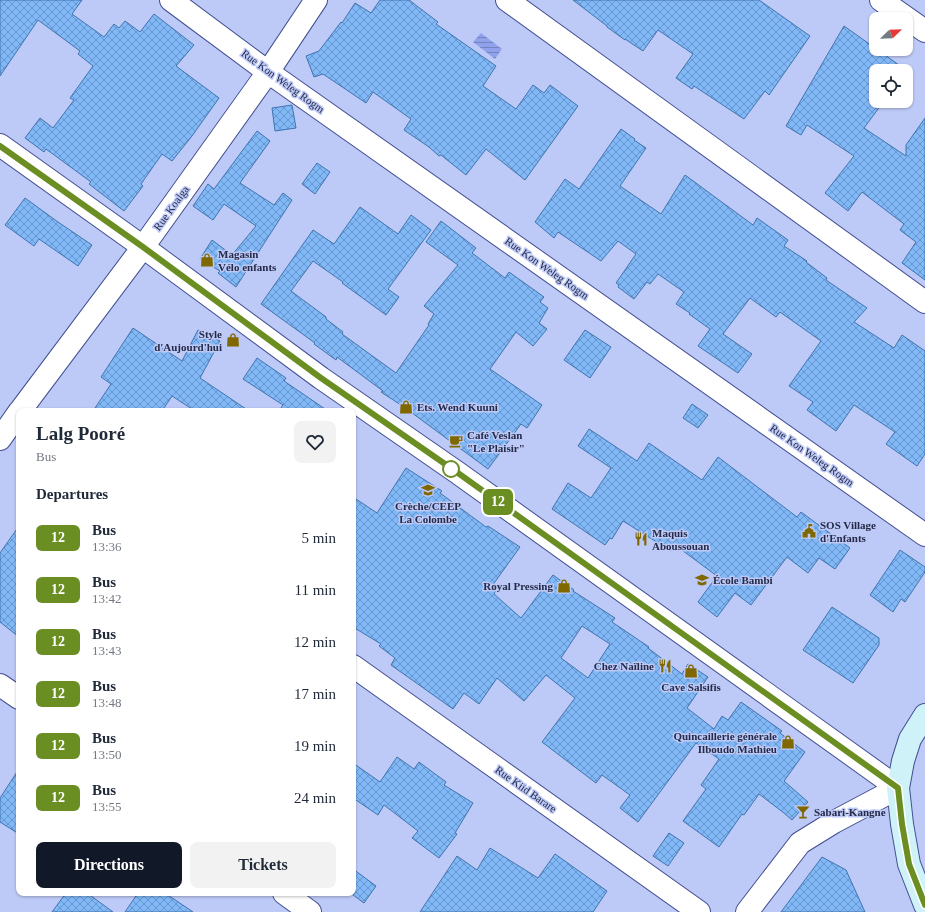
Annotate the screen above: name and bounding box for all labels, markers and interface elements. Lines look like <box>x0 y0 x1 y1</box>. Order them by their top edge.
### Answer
north arrow <box>869 12 913 56</box>
map controls <box>869 12 913 108</box>
street label: Rue Kon Weleg Rogm <box>239 47 327 115</box>
button: locate <box>869 64 913 108</box>
street label: Rue Koalga <box>151 183 191 233</box>
street label: Rue Kon Weleg Rogm <box>503 235 592 302</box>
place label: Magasin Vélo enfants <box>218 248 277 273</box>
shop icon: Magasin Vélo enfants <box>199 252 215 268</box>
place label: Style d'Aujourd'hui <box>154 328 222 353</box>
shop icon: Style d'Aujourd'hui <box>225 332 241 348</box>
shop icon: Ets. Wend Kuuni <box>398 399 414 415</box>
place label: Ets. Wend Kuuni <box>417 401 498 413</box>
button: heart <box>294 421 336 463</box>
street label: Rue Kon Weleg Rogm <box>768 422 857 489</box>
text: Lalg Pooré <box>36 423 125 444</box>
place label: Café Veslan "Le Plaisir" <box>467 429 525 454</box>
cafe icon: Café Veslan "Le Plaisir" <box>448 433 464 449</box>
text: Bus <box>36 449 56 464</box>
unlabelled marker <box>442 460 460 478</box>
school or university icon: Crèche/CEEP La Colombe <box>420 482 436 498</box>
text: Departures <box>36 486 108 502</box>
line badge: 12 <box>480 489 516 515</box>
text: 12 <box>491 494 505 509</box>
place label: Crèche/CEEP La Colombe <box>395 500 461 525</box>
place label: SOS Village d'Enfants <box>820 519 876 544</box>
text: Bus <box>92 522 116 538</box>
public building icon: SOS Village d'Enfants <box>801 523 817 539</box>
place label: Maquis Aboussouan <box>652 527 709 552</box>
text: 12 <box>51 530 65 545</box>
text: 5 min <box>301 530 336 546</box>
restaurant icon: Maquis Aboussouan <box>633 531 649 547</box>
text: 13:36 <box>92 539 122 554</box>
school or university icon: École Bambi <box>694 572 710 588</box>
text: Bus <box>92 574 116 590</box>
place label: École Bambi <box>713 574 773 586</box>
shop icon: Royal Pressing <box>556 578 572 594</box>
place label: Royal Pressing <box>483 580 553 592</box>
text: 12 <box>51 582 65 597</box>
text: 11 min <box>294 582 336 598</box>
text: 13:42 <box>92 591 122 606</box>
text: Bus <box>92 626 116 642</box>
text: 12 <box>51 634 65 649</box>
text: 12 min <box>294 634 336 650</box>
text: 13:43 <box>92 643 122 658</box>
restaurant icon: Chez Naïline <box>657 658 673 674</box>
place label: Chez Naïline <box>594 660 654 672</box>
shop icon: Cave Salsifis <box>683 663 699 679</box>
text: Bus <box>92 678 116 694</box>
place label: Cave Salsifis <box>661 681 722 693</box>
text: 12 <box>51 686 65 701</box>
text: 17 min <box>294 686 336 702</box>
text: 13:48 <box>92 695 122 710</box>
text: Bus <box>92 730 116 746</box>
place label: Quincaillerie générale Ilboudo Mathieu <box>673 730 777 755</box>
shop icon: Quincaillerie générale Ilboudo Mathieu <box>780 734 796 750</box>
text: 12 <box>51 738 65 753</box>
text: 19 min <box>294 738 336 754</box>
text: 13:50 <box>92 747 122 762</box>
street label: Rue Kiid Barare <box>493 763 559 815</box>
text: Bus <box>92 782 116 798</box>
text: 12 <box>51 790 65 805</box>
text: 24 min <box>294 790 336 806</box>
text: 13:55 <box>92 799 122 814</box>
bar icon: Sabari-Kangne <box>795 804 811 820</box>
place label: Sabari-Kangne <box>814 806 886 818</box>
button: Directions <box>36 842 182 888</box>
button: Tickets <box>190 842 336 888</box>

